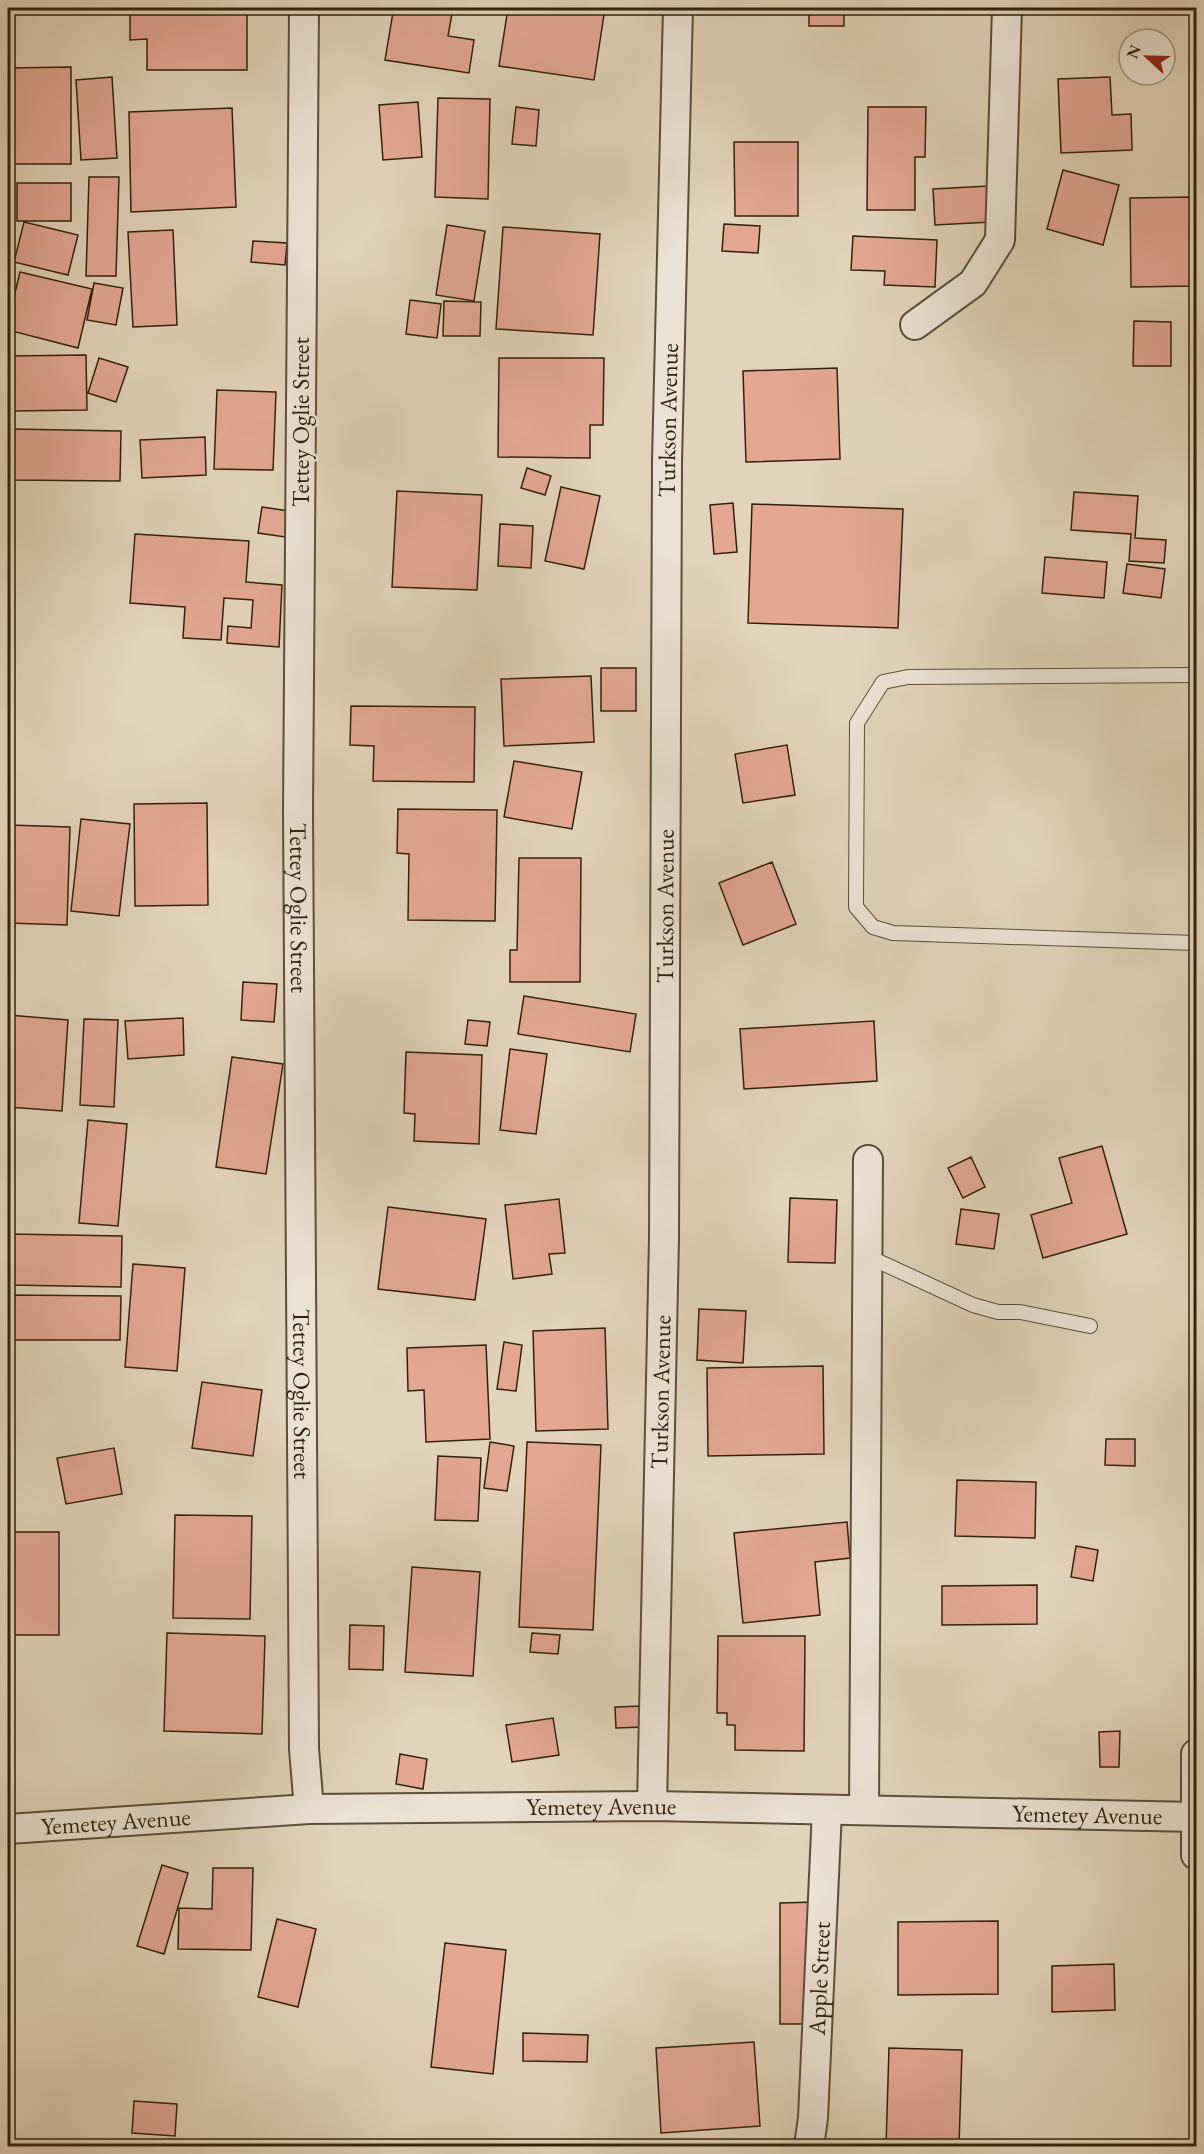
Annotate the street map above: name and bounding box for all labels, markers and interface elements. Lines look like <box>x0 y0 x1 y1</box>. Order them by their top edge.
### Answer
north arrow <box>1117 27 1177 87</box>
text: N <box>1121 42 1146 62</box>
street label: Tettey Oglie Street <box>285 337 316 507</box>
street label: Turkson Avenue <box>651 343 685 497</box>
street label: Tettey Oglie Street <box>283 823 315 994</box>
street label: Turkson Avenue <box>649 829 681 983</box>
street label: Tettey Oglie Street <box>286 1309 318 1480</box>
street label: Turkson Avenue <box>643 1315 677 1469</box>
street label: Yemetey Avenue <box>526 1790 677 1822</box>
street label: Yemetey Avenue <box>1012 1797 1163 1831</box>
street label: Yemetey Avenue <box>40 1801 192 1842</box>
street label: Apple Street <box>801 1920 837 2037</box>

